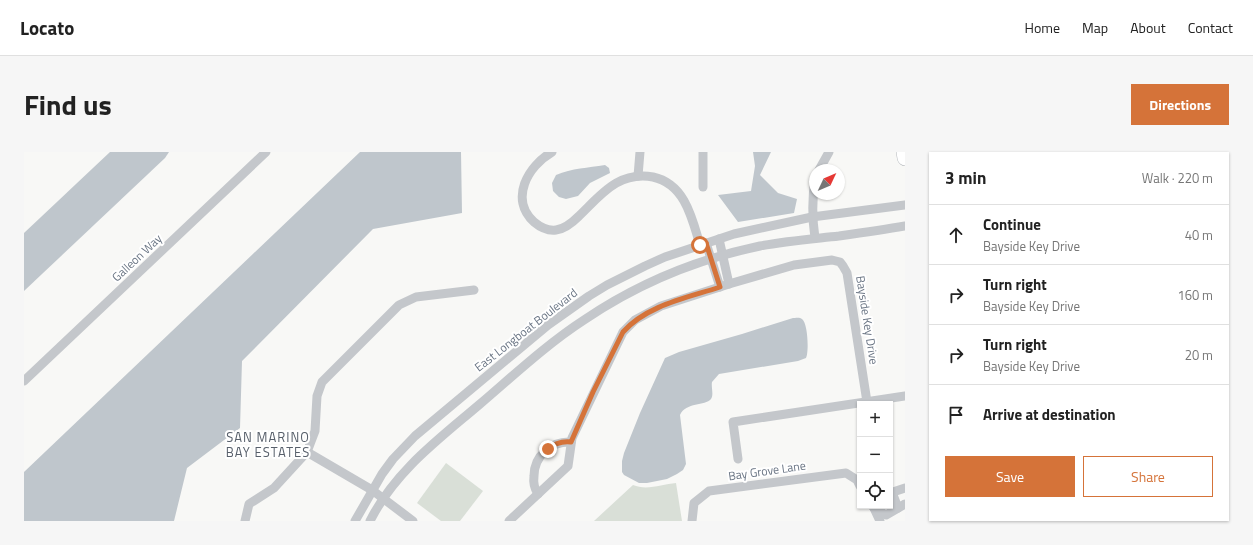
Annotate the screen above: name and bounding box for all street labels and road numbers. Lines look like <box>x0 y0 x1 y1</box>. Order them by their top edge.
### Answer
street label: Galleon Way <box>107 229 166 286</box>
street label: Bayside Key Drive <box>851 274 884 366</box>
street label: East Longboat Boulevard <box>470 283 581 376</box>
street label: Bay Grove Lane <box>727 456 807 485</box>

